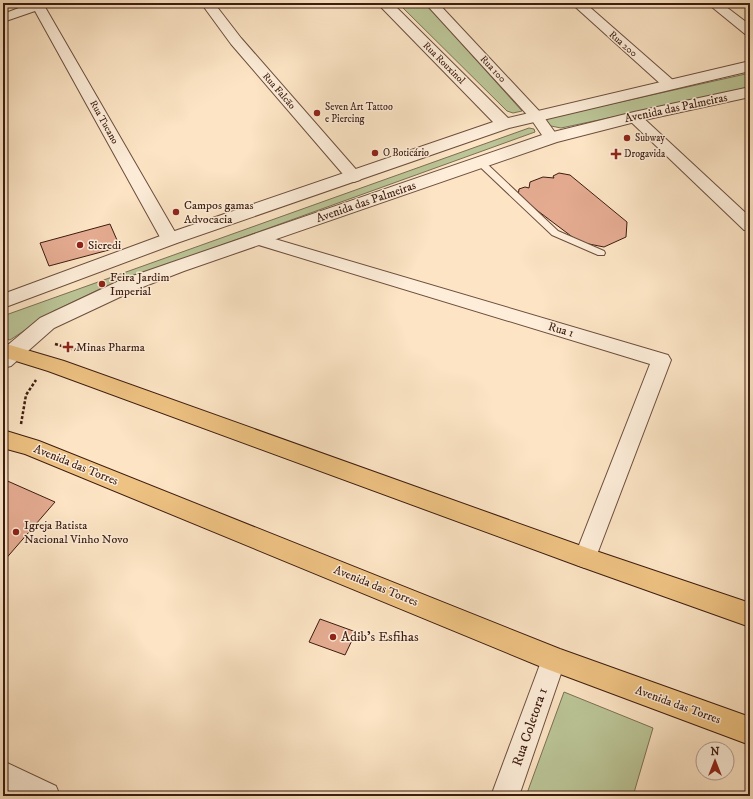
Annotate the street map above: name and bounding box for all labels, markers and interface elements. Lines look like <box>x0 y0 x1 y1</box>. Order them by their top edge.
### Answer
street label: Rua 200 <box>606 28 640 60</box>
street label: Rua Rouxinol <box>420 39 468 87</box>
street label: Rua 100 <box>478 53 508 85</box>
street label: Rua Falcão <box>260 70 298 112</box>
street label: Avenida das Palmeiras <box>623 90 729 126</box>
street label: Rua Tucano <box>87 98 121 146</box>
place label: Seven Art Tattoo e Piercing <box>325 101 393 125</box>
marker: Seven Art Tattoo e Piercing <box>312 108 322 118</box>
place label: Subway <box>635 132 665 144</box>
marker: Subway <box>622 133 632 143</box>
place label: O Boticário <box>383 147 429 159</box>
marker: O Boticário <box>370 148 380 158</box>
place label: Drogavida <box>624 148 666 160</box>
marker: Drogavida <box>611 149 621 159</box>
street label: Avenida das Palmeiras <box>314 178 418 226</box>
place label: Campos gamas Advocacia <box>184 198 254 227</box>
marker: Campos gamas Advocacia <box>171 207 181 217</box>
place label: Sicredi <box>88 238 121 253</box>
marker: Sicredi <box>75 240 85 250</box>
place label: Feira Jardim Imperial <box>110 270 169 299</box>
marker: Feira Jardim Imperial <box>97 279 107 289</box>
street label: Rua 1 <box>546 319 576 341</box>
place label: Minas Pharma <box>76 340 146 355</box>
marker: Minas Pharma <box>63 342 73 352</box>
street label: Avenida das Torres <box>32 441 120 489</box>
place label: Igreja Batista Nacional Vinho Novo <box>24 518 128 547</box>
marker: Igreja Batista Nacional Vinho Novo <box>11 527 21 537</box>
street label: Avenida das Torres <box>332 562 420 610</box>
place label: Adib's Esfihas <box>341 628 419 646</box>
marker: Adib's Esfihas <box>328 632 338 642</box>
street label: Avenida das Torres <box>633 683 723 727</box>
street label: Rua Coletora 1 <box>508 685 552 769</box>
north arrow <box>695 741 735 781</box>
text: N <box>710 745 720 759</box>

